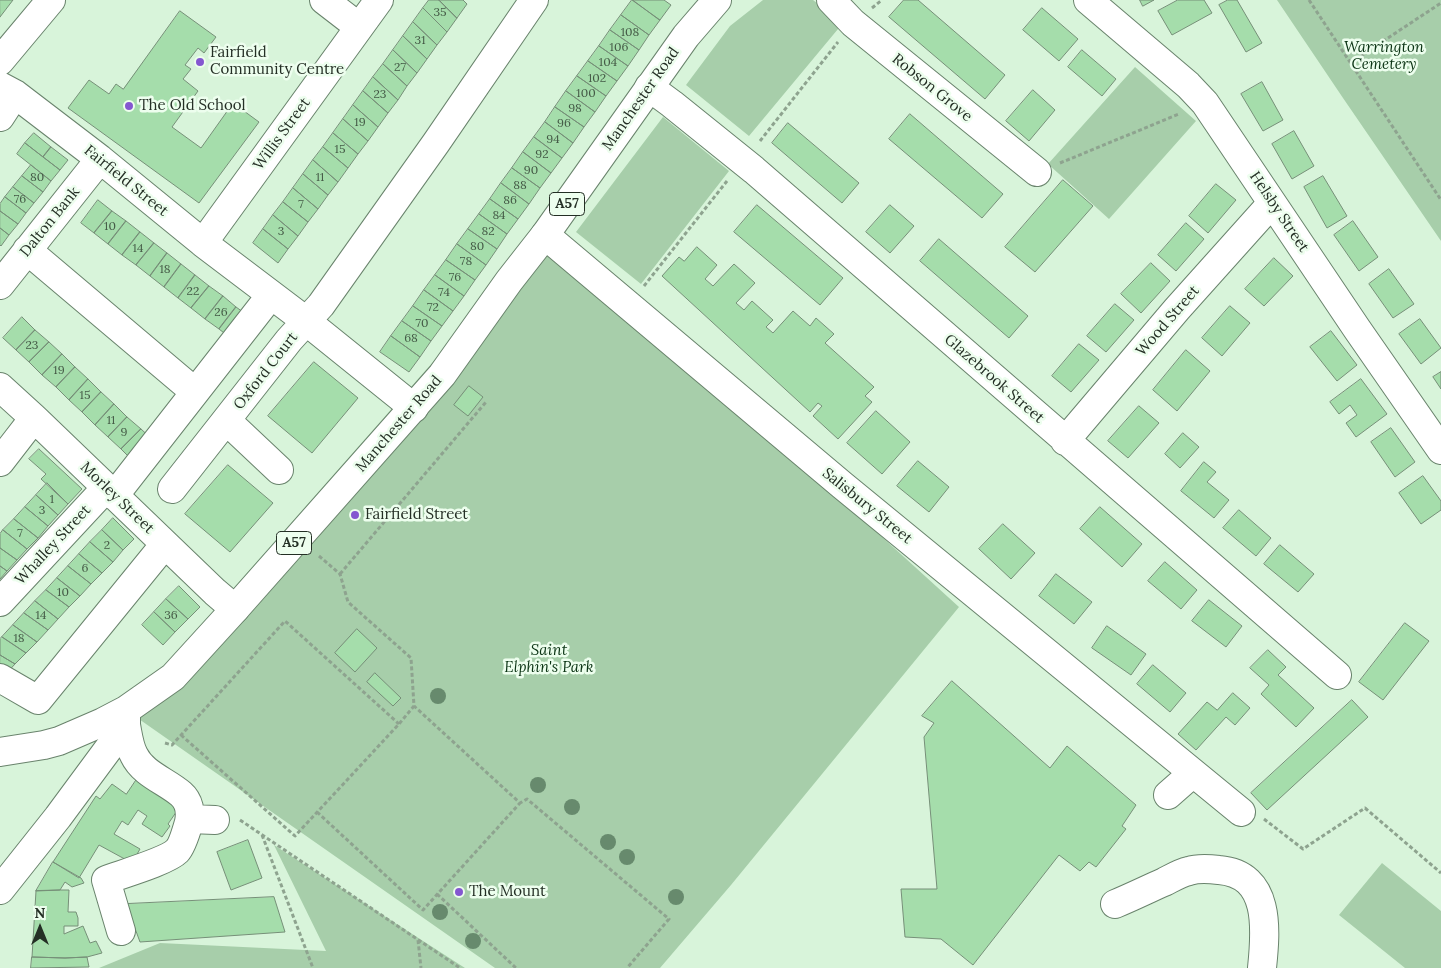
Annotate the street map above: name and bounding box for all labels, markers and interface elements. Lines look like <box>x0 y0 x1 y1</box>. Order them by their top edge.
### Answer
house number: 35 <box>433 6 447 20</box>
house number: 108 <box>621 26 639 40</box>
house number: 31 <box>414 34 426 48</box>
park label: Warrington Cemetery <box>1344 39 1424 74</box>
house number: 106 <box>610 41 628 55</box>
place label: Fairfield Community Centre <box>210 44 344 79</box>
street label: Manchester Road <box>599 44 683 154</box>
street label: Robson Grove <box>888 50 976 126</box>
marker: Fairfield Community Centre <box>194 56 206 68</box>
house number: 104 <box>599 56 617 70</box>
house number: 27 <box>394 61 406 75</box>
house number: 102 <box>588 72 606 86</box>
house number: 100 <box>576 87 596 101</box>
house number: 23 <box>374 88 386 102</box>
street label: Willis Street <box>250 94 314 174</box>
place label: The Old School <box>139 97 246 115</box>
marker: The Old School <box>123 100 135 112</box>
house number: 98 <box>568 102 582 116</box>
house number: 19 <box>354 116 366 130</box>
house number: 96 <box>557 117 571 131</box>
house number: 94 <box>546 133 560 147</box>
street label: Fairfield Street <box>80 142 172 220</box>
house number: 15 <box>335 143 345 157</box>
house number: 92 <box>535 148 549 162</box>
house number: 90 <box>524 164 538 178</box>
street label: Helsby Street <box>1245 168 1313 256</box>
house number: 80 <box>30 171 44 185</box>
house number: 11 <box>316 171 324 185</box>
house number: 88 <box>513 179 527 193</box>
street label: Dalton Bank <box>16 183 84 261</box>
road number: A57 <box>550 192 584 215</box>
house number: 76 <box>14 193 26 207</box>
house number: 86 <box>503 194 517 208</box>
house number: 7 <box>298 198 304 212</box>
house number: 84 <box>492 209 506 223</box>
house number: 10 <box>104 220 116 234</box>
house number: 3 <box>278 225 284 239</box>
house number: 82 <box>481 225 495 239</box>
house number: 80 <box>470 240 484 254</box>
house number: 14 <box>133 242 143 256</box>
house number: 78 <box>460 255 472 269</box>
house number: 18 <box>159 263 171 277</box>
house number: 76 <box>449 271 461 285</box>
street label: Wood Street <box>1133 282 1203 360</box>
house number: 22 <box>187 285 199 299</box>
house number: 74 <box>438 286 450 300</box>
house number: 72 <box>427 301 439 315</box>
house number: 26 <box>214 306 228 320</box>
house number: 70 <box>416 317 428 331</box>
street label: Oxford Court <box>230 329 302 413</box>
street label: Glazebrook Street <box>941 331 1047 427</box>
house number: 68 <box>404 332 418 346</box>
house number: 23 <box>26 339 38 353</box>
house number: 19 <box>53 364 65 378</box>
street label: Manchester Road <box>352 372 446 476</box>
house number: 15 <box>80 389 90 403</box>
house number: 11 <box>107 414 115 428</box>
house number: 9 <box>121 426 127 440</box>
street label: Morley Street <box>76 458 158 538</box>
street label: Salisbury Street <box>818 464 916 548</box>
house number: 1 <box>50 493 54 507</box>
street label: Whalley Street <box>11 501 95 589</box>
house number: 3 <box>39 504 45 518</box>
place label: Fairfield Street <box>365 506 468 524</box>
marker: Fairfield Street <box>349 509 361 521</box>
house number: 7 <box>17 527 23 541</box>
road number: A57 <box>276 532 312 554</box>
house number: 2 <box>104 539 110 553</box>
house number: 6 <box>82 562 88 576</box>
house number: 10 <box>57 586 69 600</box>
house number: 14 <box>36 609 46 623</box>
house number: 36 <box>164 609 178 623</box>
house number: 18 <box>13 632 25 646</box>
park label: Saint Elphin's Park <box>504 642 594 677</box>
place label: The Mount <box>469 883 546 901</box>
marker: The Mount <box>453 886 465 898</box>
north arrow <box>15 903 65 953</box>
text: N <box>35 904 45 922</box>

